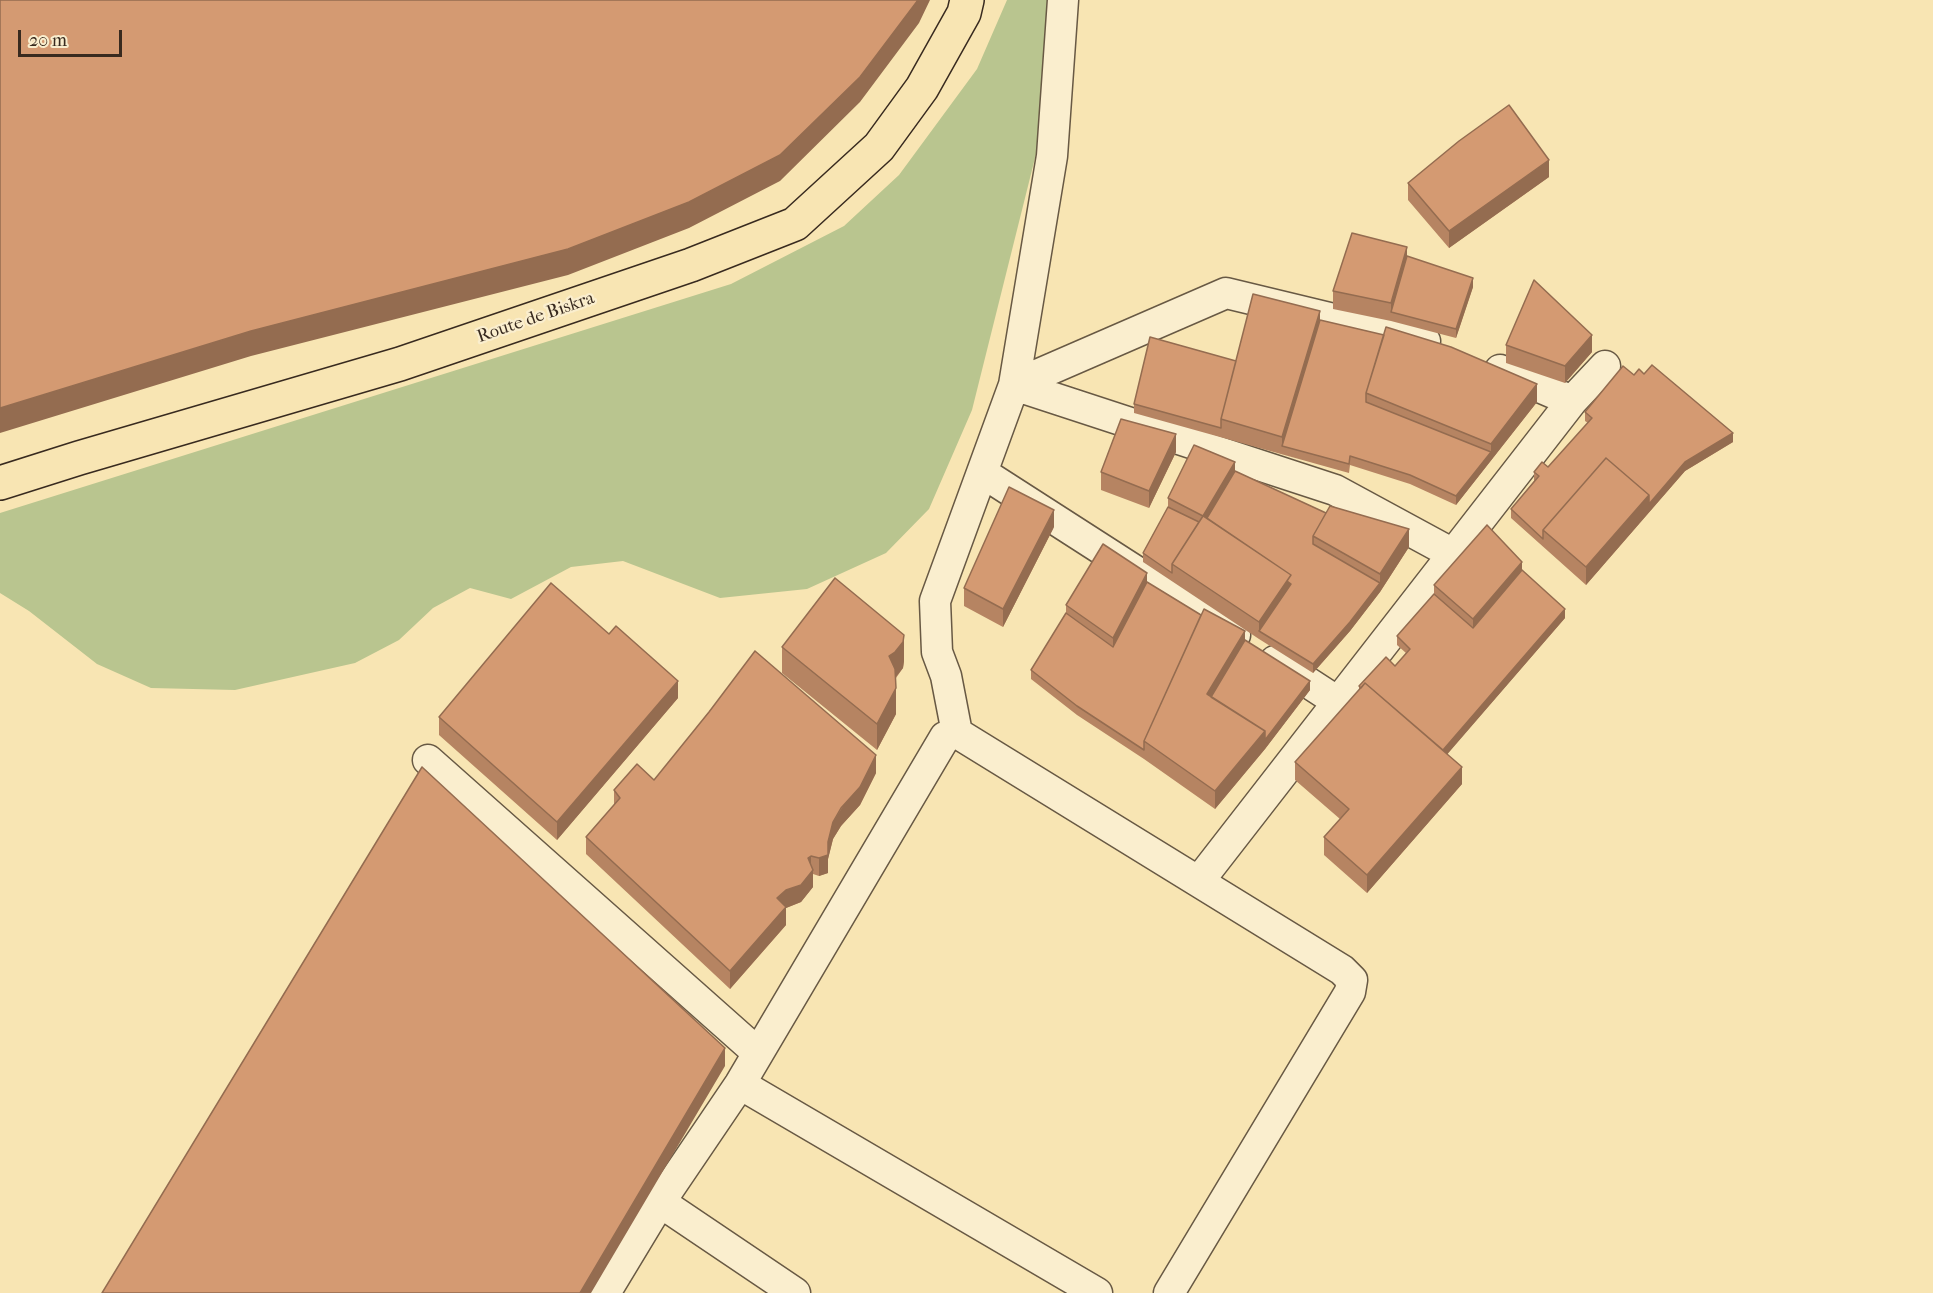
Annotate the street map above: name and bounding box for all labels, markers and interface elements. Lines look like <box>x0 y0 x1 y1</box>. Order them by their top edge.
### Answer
scale bar <box>21 18 124 56</box>
text: 20 m <box>29 30 67 51</box>
street label: Route de Biskra <box>474 288 598 348</box>

